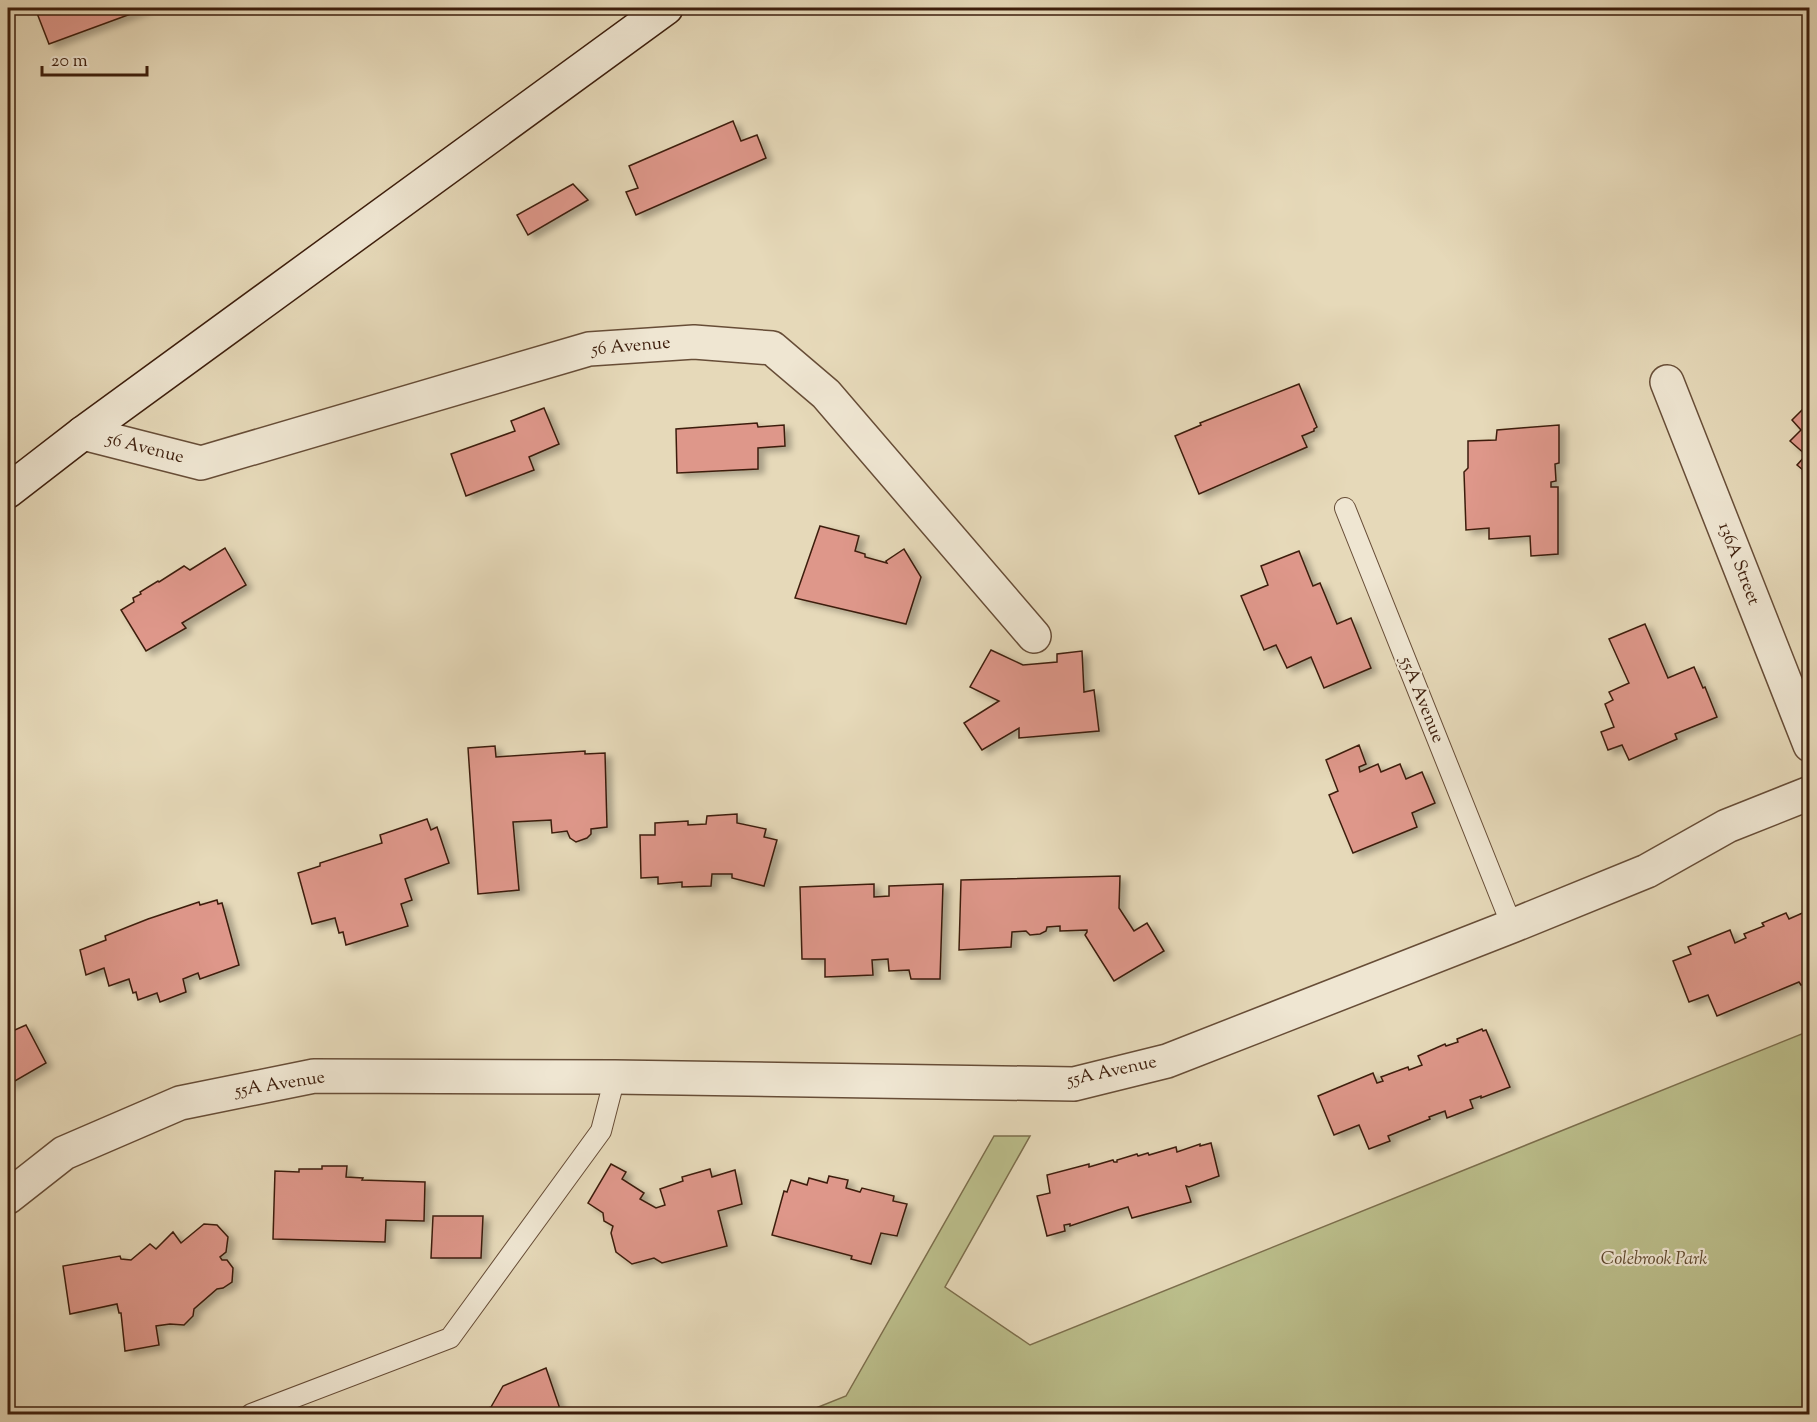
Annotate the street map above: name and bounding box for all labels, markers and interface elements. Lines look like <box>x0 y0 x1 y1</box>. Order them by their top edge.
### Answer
scale bar <box>42 39 147 77</box>
text: 20 m <box>51 49 88 75</box>
street label: 56 Avenue <box>589 331 672 363</box>
street label: 56 Avenue <box>103 427 187 471</box>
street label: 136A Street <box>1710 519 1766 609</box>
street label: 55A Avenue <box>1392 652 1450 747</box>
street label: 55A Avenue <box>1064 1050 1159 1094</box>
street label: 55A Avenue <box>232 1065 327 1105</box>
park label: Colebrook Park <box>1601 1247 1707 1273</box>

